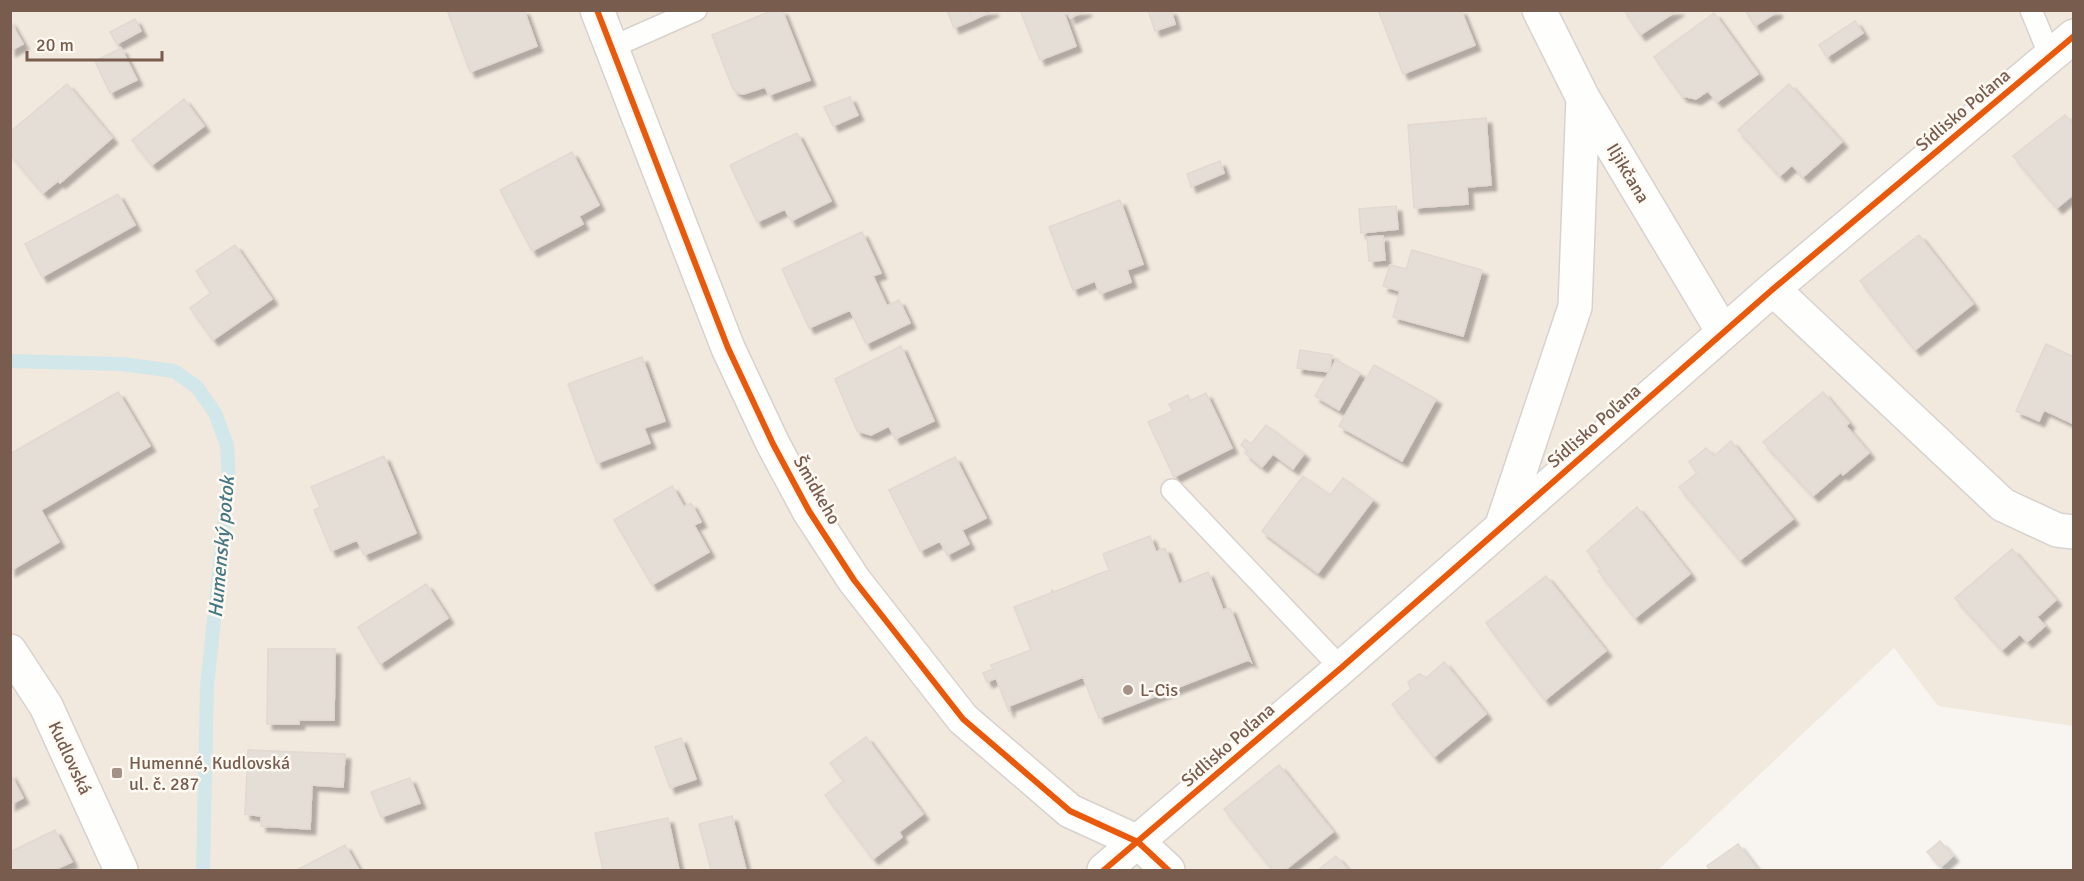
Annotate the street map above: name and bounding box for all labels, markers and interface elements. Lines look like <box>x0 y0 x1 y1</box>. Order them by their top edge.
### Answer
scale bar <box>27 24 162 62</box>
text: 20 m <box>36 34 74 56</box>
street label: Sídlisko Poľana <box>1911 64 2015 156</box>
street label: Iljikčana <box>1602 139 1654 207</box>
street label: Sídlisko Poľana <box>1543 379 1645 473</box>
street label: Šmidkeho <box>789 452 845 528</box>
water label: Humenský potok <box>203 473 240 619</box>
place label: L-Cis <box>1140 679 1178 701</box>
marker: L-Cis <box>1121 683 1135 697</box>
street label: Sídlisko Poľana <box>1177 698 1279 792</box>
street label: Kudlovská <box>43 718 97 798</box>
place label: Humenné, Kudlovská ul. č. 287 <box>129 752 290 795</box>
marker: Humenné, Kudlovská ul. č. 287 <box>110 766 124 780</box>

